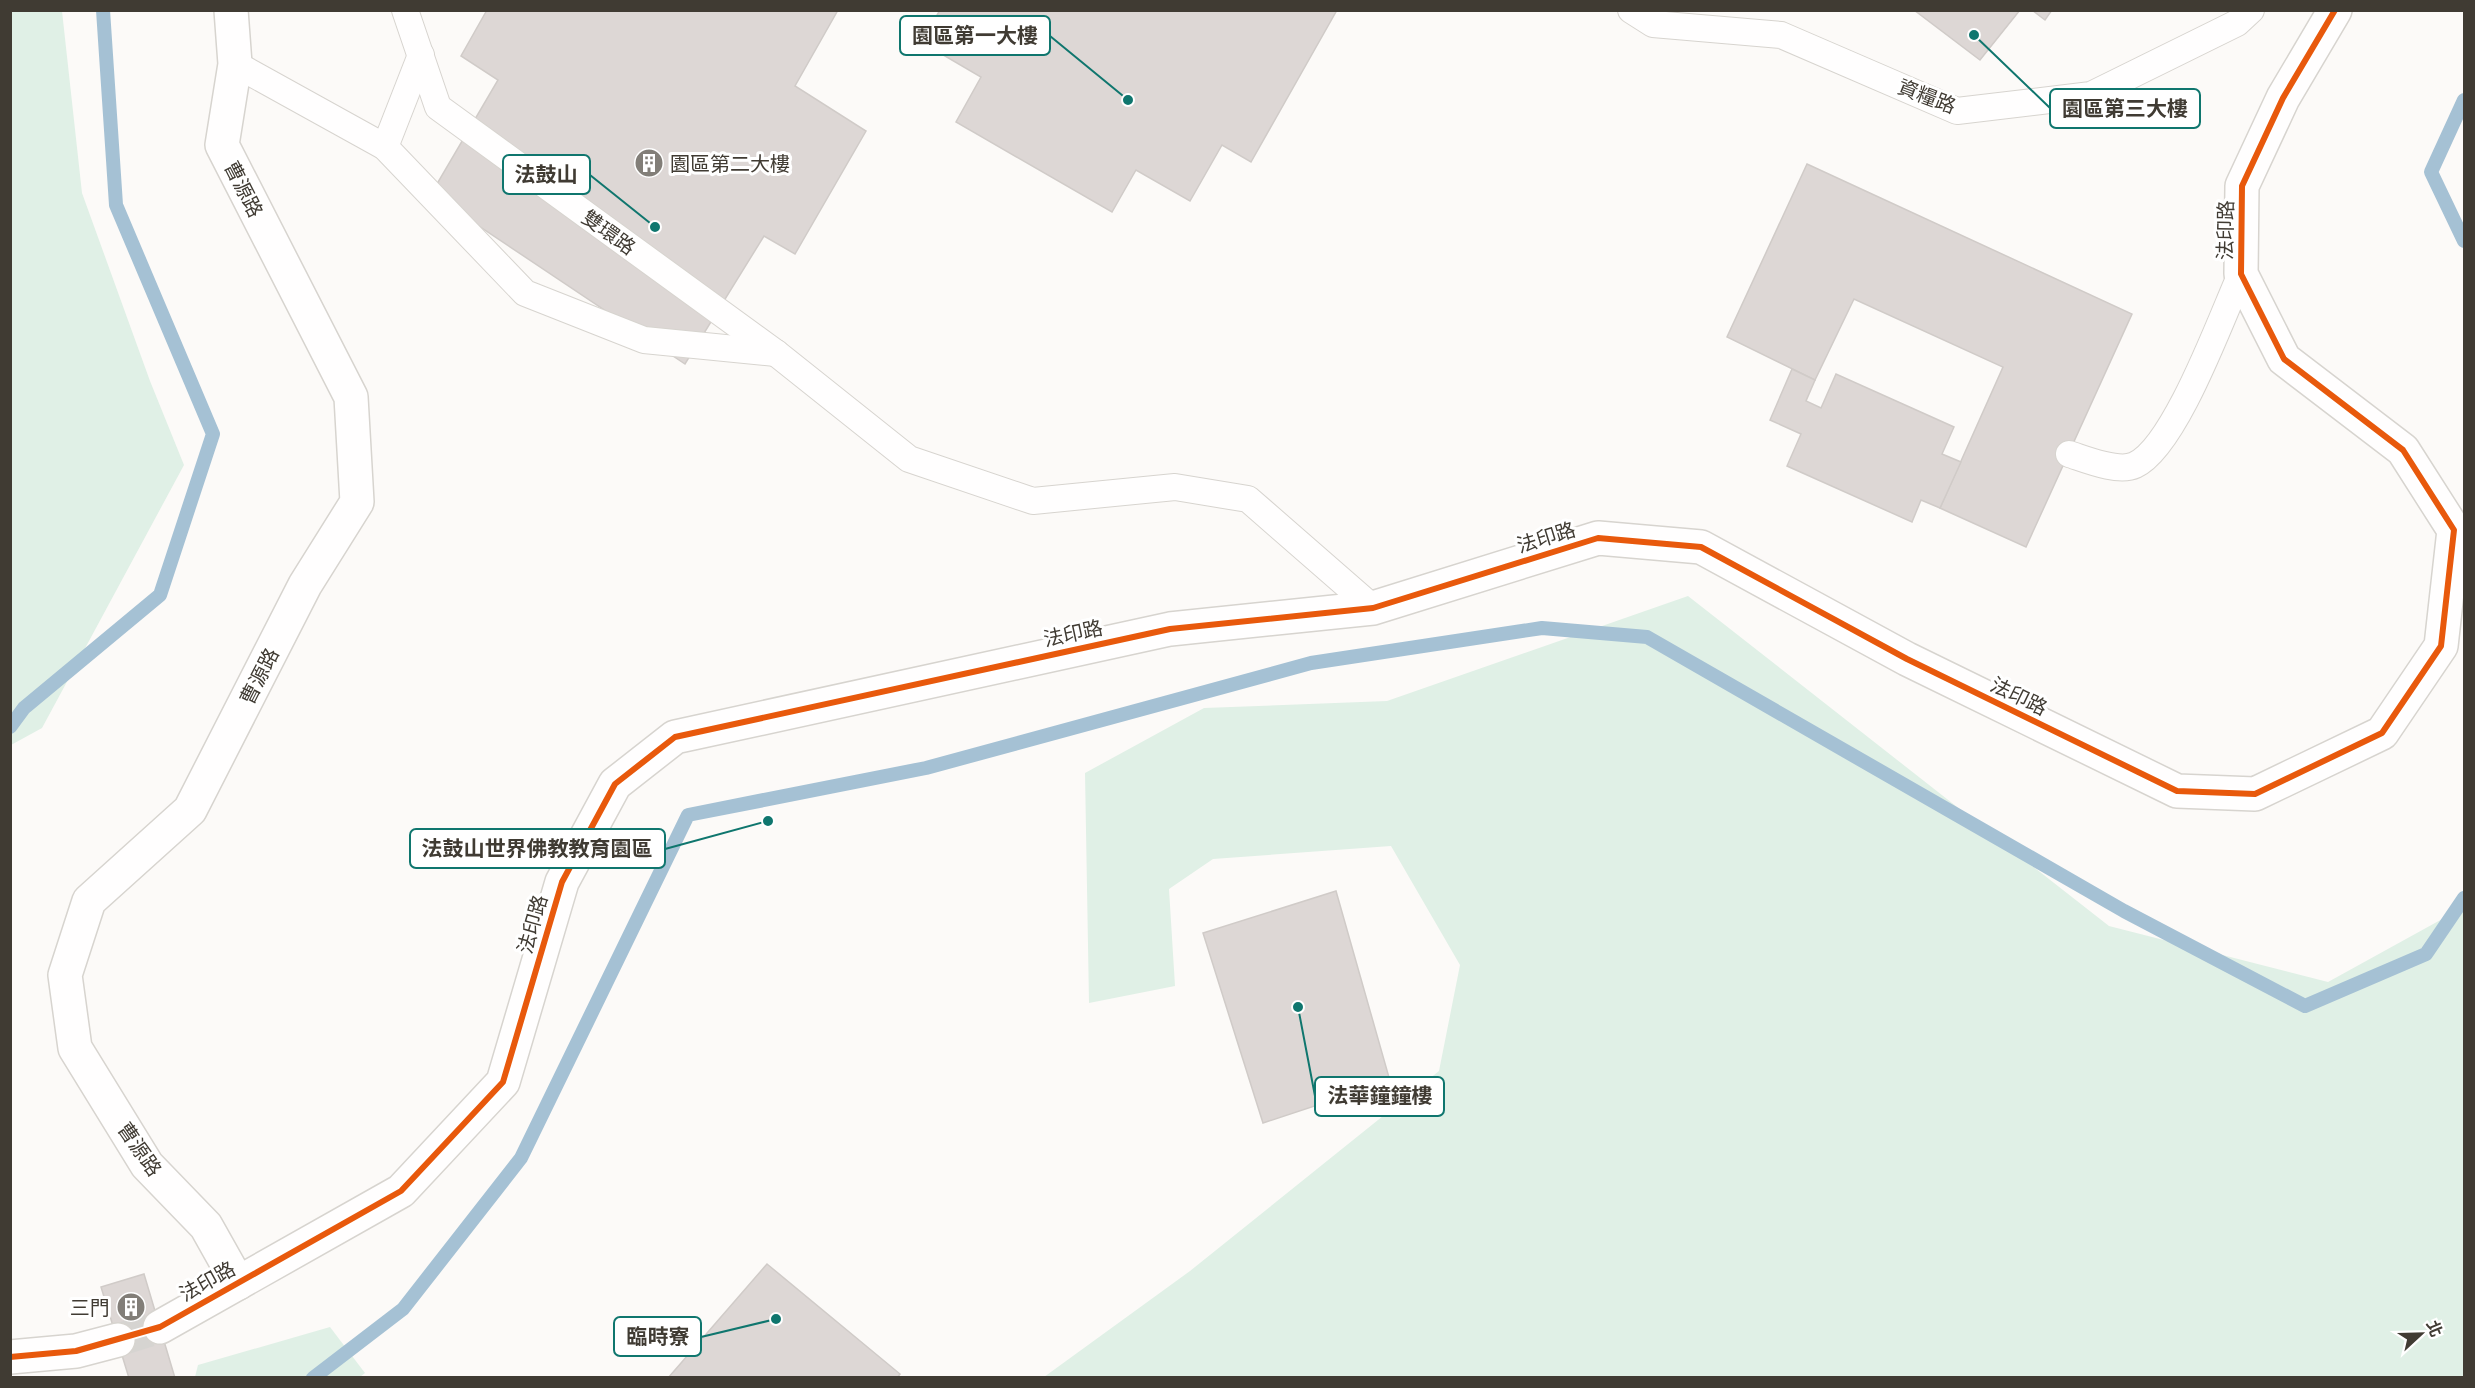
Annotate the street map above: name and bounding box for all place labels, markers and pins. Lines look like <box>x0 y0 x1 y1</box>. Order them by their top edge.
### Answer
callout: 園區第一大樓 <box>900 16 1050 55</box>
callout: 園區第三大樓 <box>2050 89 2200 128</box>
building icon: 園區第二大樓 <box>633 147 665 179</box>
place label: 園區第二大樓 <box>670 150 790 177</box>
callout: 法鼓山 <box>503 155 590 194</box>
callout: 法鼓山世界佛教教育園區 <box>410 829 665 868</box>
callout: 法華鐘鐘樓 <box>1315 1077 1444 1116</box>
building icon: 三門 <box>115 1291 147 1323</box>
place label: 三門 <box>70 1294 110 1321</box>
callout: 臨時寮 <box>614 1317 701 1356</box>

